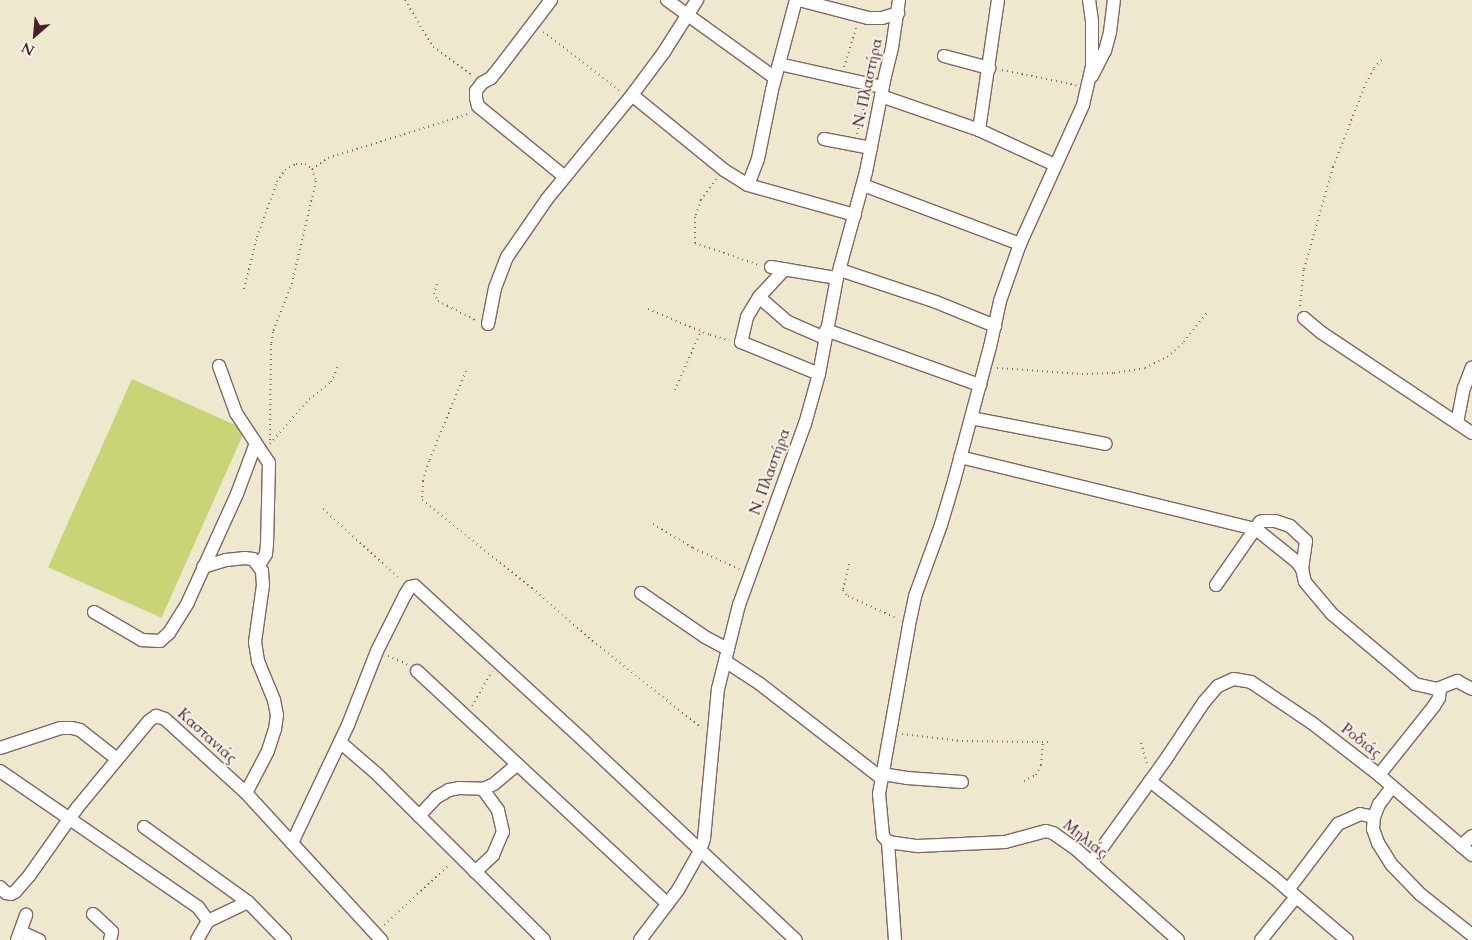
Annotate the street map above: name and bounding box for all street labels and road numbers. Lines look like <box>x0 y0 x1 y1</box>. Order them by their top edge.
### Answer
street label: Ν. Πλαστήρα <box>850 37 886 129</box>
street label: Ν. Πλαστήρα <box>746 426 794 518</box>
street label: Καστανιάς <box>174 705 240 767</box>
street label: Ροδιάς <box>1337 720 1385 762</box>
street label: Μηλιάς <box>1059 816 1111 862</box>

